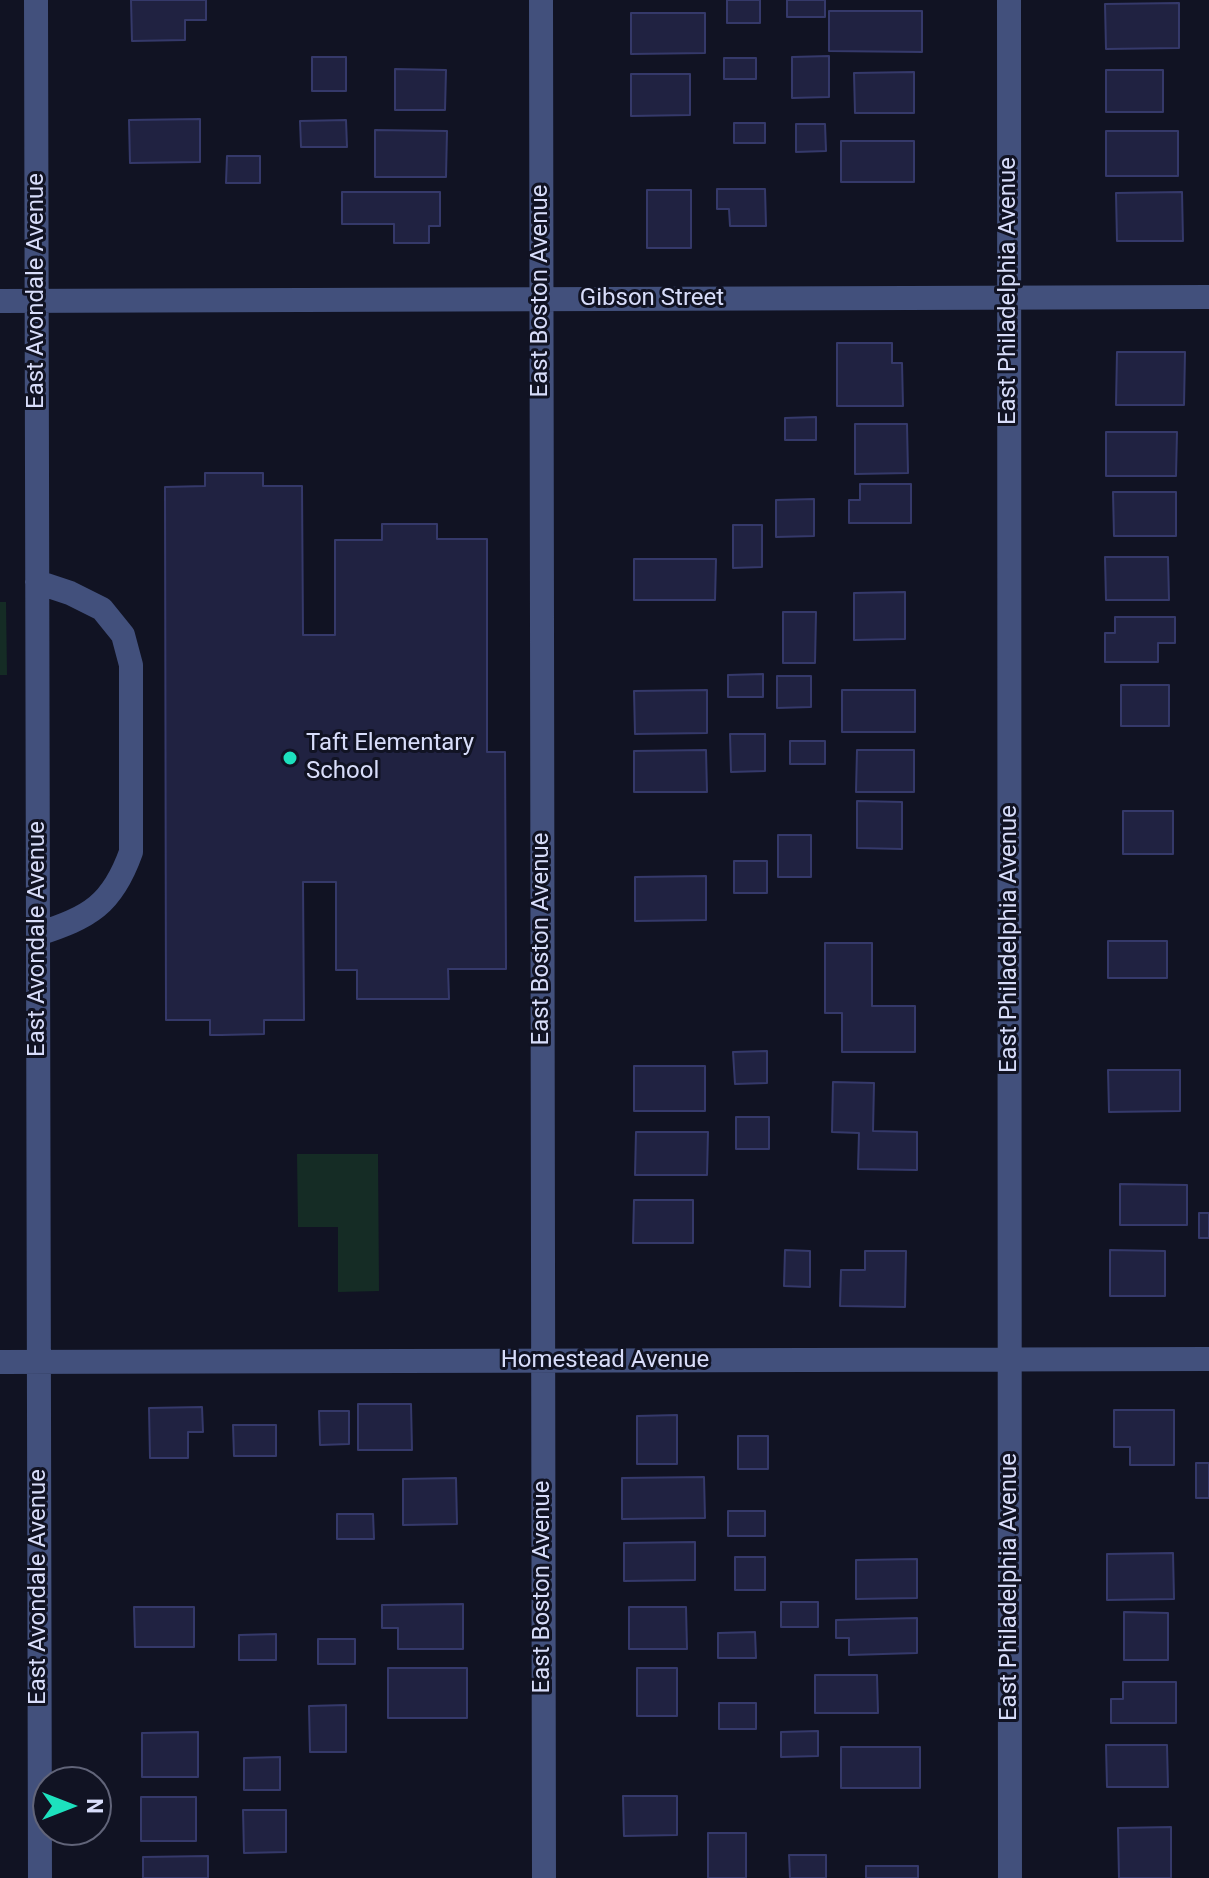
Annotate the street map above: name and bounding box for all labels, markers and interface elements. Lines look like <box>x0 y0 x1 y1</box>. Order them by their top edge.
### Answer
street label: East Philadelphia Avenue <box>995 157 1023 425</box>
street label: East Avondale Avenue <box>23 173 51 409</box>
street label: East Boston Avenue <box>527 185 555 397</box>
street label: Gibson Street <box>580 285 724 313</box>
place label: Taft Elementary School <box>306 730 474 786</box>
marker: Taft Elementary School <box>281 749 299 767</box>
street label: East Philadelphia Avenue <box>996 805 1024 1073</box>
street label: East Avondale Avenue <box>24 821 52 1057</box>
street label: East Boston Avenue <box>528 833 556 1045</box>
street label: Homestead Avenue <box>501 1347 709 1375</box>
street label: East Philadelphia Avenue <box>996 1453 1024 1721</box>
street label: East Avondale Avenue <box>25 1469 53 1705</box>
street label: East Boston Avenue <box>529 1481 557 1693</box>
north arrow <box>32 1766 112 1846</box>
text: N <box>82 1798 107 1814</box>

